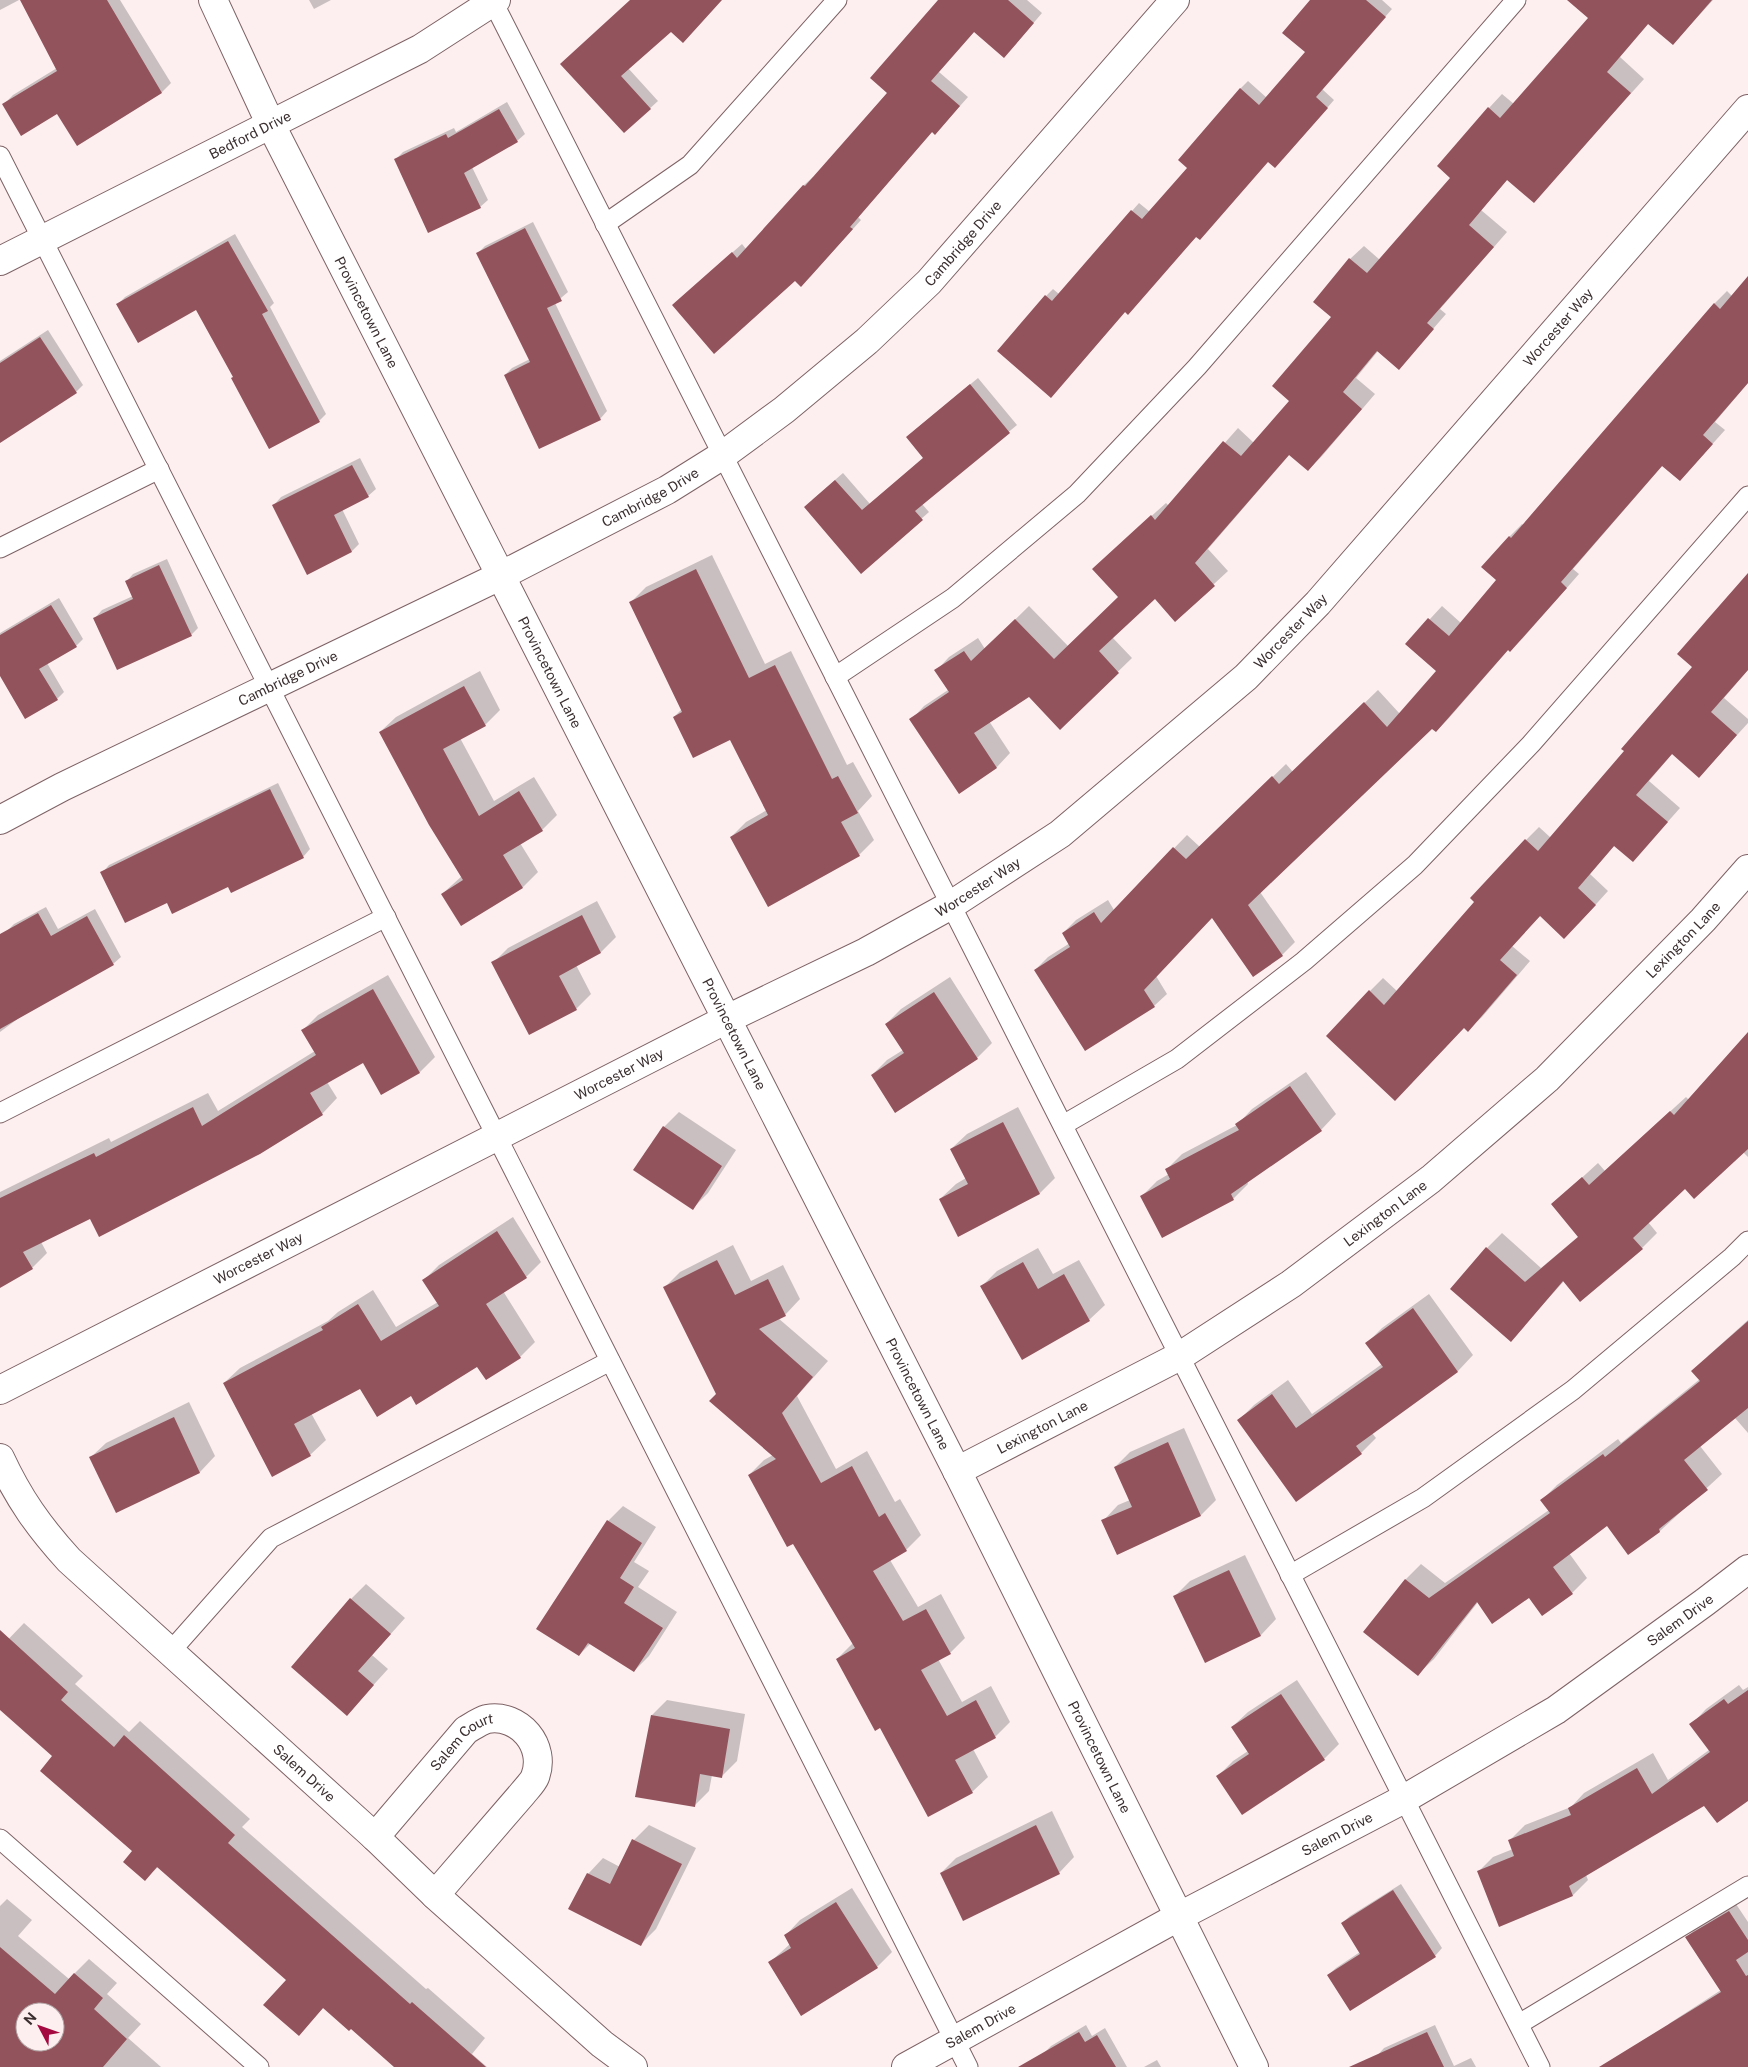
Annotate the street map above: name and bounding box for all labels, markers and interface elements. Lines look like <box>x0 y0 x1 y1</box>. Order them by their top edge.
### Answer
street label: Bedford Drive <box>206 107 294 162</box>
street label: Cambridge Drive <box>921 197 1004 289</box>
street label: Provincetown Lane <box>331 254 402 371</box>
street label: Worcester Way <box>1520 285 1597 369</box>
street label: Cambridge Drive <box>599 464 702 530</box>
street label: Worcester Way <box>1251 590 1331 672</box>
street label: Provincetown Lane <box>515 614 585 731</box>
street label: Cambridge Drive <box>236 647 340 709</box>
street label: Worcester Way <box>933 854 1024 920</box>
street label: Lexington Lane <box>1643 898 1723 981</box>
street label: Provincetown Lane <box>699 975 769 1092</box>
street label: Worcester Way <box>572 1044 667 1103</box>
street label: Lexington Lane <box>1340 1177 1430 1250</box>
street label: Worcester Way <box>211 1229 306 1288</box>
street label: Provincetown Lane <box>883 1335 953 1452</box>
street label: Lexington Lane <box>994 1397 1090 1457</box>
street label: Salem Drive <box>1644 1591 1716 1649</box>
street label: Provincetown Lane <box>1065 1698 1134 1816</box>
street label: Salem Court <box>427 1710 494 1774</box>
street label: Salem Drive <box>270 1741 339 1805</box>
street label: Salem Drive <box>1299 1809 1375 1859</box>
street label: Salem Drive <box>942 2000 1018 2052</box>
north arrow <box>15 2002 65 2052</box>
text: N <box>21 2009 40 2028</box>

